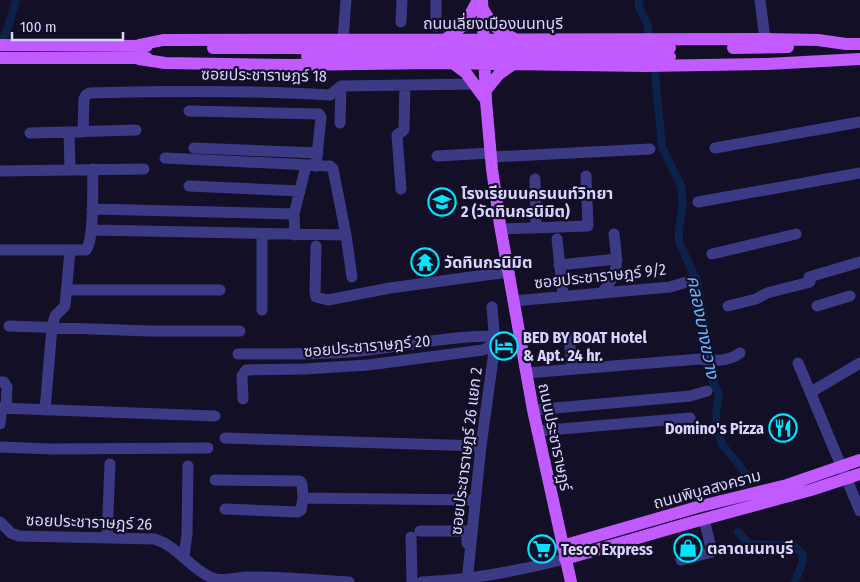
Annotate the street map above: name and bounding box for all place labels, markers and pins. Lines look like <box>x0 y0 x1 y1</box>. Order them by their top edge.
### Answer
place label: โรงเรียนนครนนท์วิทยา 2 (วัดทินกรนิมิต) <box>460 184 613 221</box>
school or university icon: โรงเรียนนครนนท์วิทยา 2 (วัดทินกรนิมิต) <box>427 187 457 217</box>
temple icon: วัดทินกรนิมิต <box>410 247 440 277</box>
place label: วัดทินกรนิมิต <box>444 253 532 272</box>
place label: BED BY BOAT Hotel & Apt. 24 hr. <box>523 328 647 365</box>
hotel icon: BED BY BOAT Hotel & Apt. 24 hr. <box>489 331 519 361</box>
restaurant icon: Domino's Pizza <box>768 413 798 443</box>
place label: Domino's Pizza <box>665 419 764 438</box>
shop icon: ตลาดนนทบุรี <box>673 533 703 563</box>
supermarket icon: Tesco Express <box>527 534 557 564</box>
place label: ตลาดนนทบุรี <box>707 539 794 558</box>
place label: Tesco Express <box>561 540 653 559</box>

